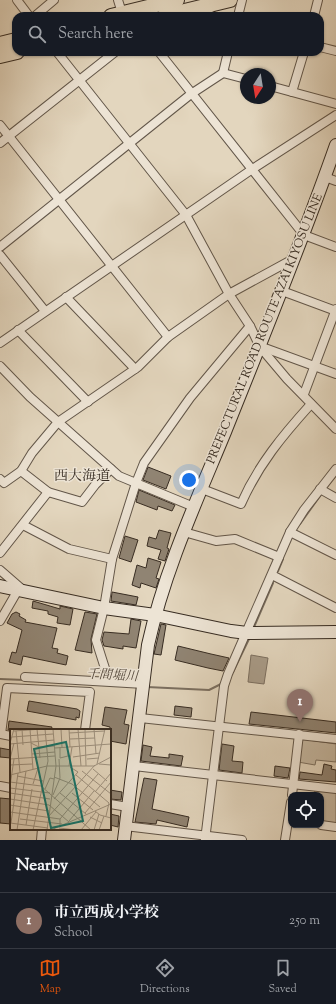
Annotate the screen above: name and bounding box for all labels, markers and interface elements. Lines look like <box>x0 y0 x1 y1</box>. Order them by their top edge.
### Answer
search box <box>12 12 324 56</box>
icon: search <box>26 23 48 45</box>
text: Search here <box>58 24 133 45</box>
north arrow <box>240 68 276 104</box>
street label: PREFECTURAL ROAD ROUTE AZAI KIYOSU LINE <box>202 190 328 467</box>
district label: 西大海道 <box>54 467 110 487</box>
your location <box>179 470 199 490</box>
water label: 千間堀川 <box>86 666 140 686</box>
pin: 1 <box>287 689 313 722</box>
inset map <box>10 729 111 830</box>
map controls <box>288 792 324 828</box>
button: locate <box>288 792 324 828</box>
text: Nearby <box>16 854 68 878</box>
text: 市立西成小学校 <box>54 903 159 924</box>
text: 1 <box>27 912 31 930</box>
text: 250 m <box>289 912 320 930</box>
text: School <box>54 924 93 942</box>
tab: Map <box>39 957 61 997</box>
tab: Directions <box>140 957 190 997</box>
tab: Saved <box>268 957 297 997</box>

